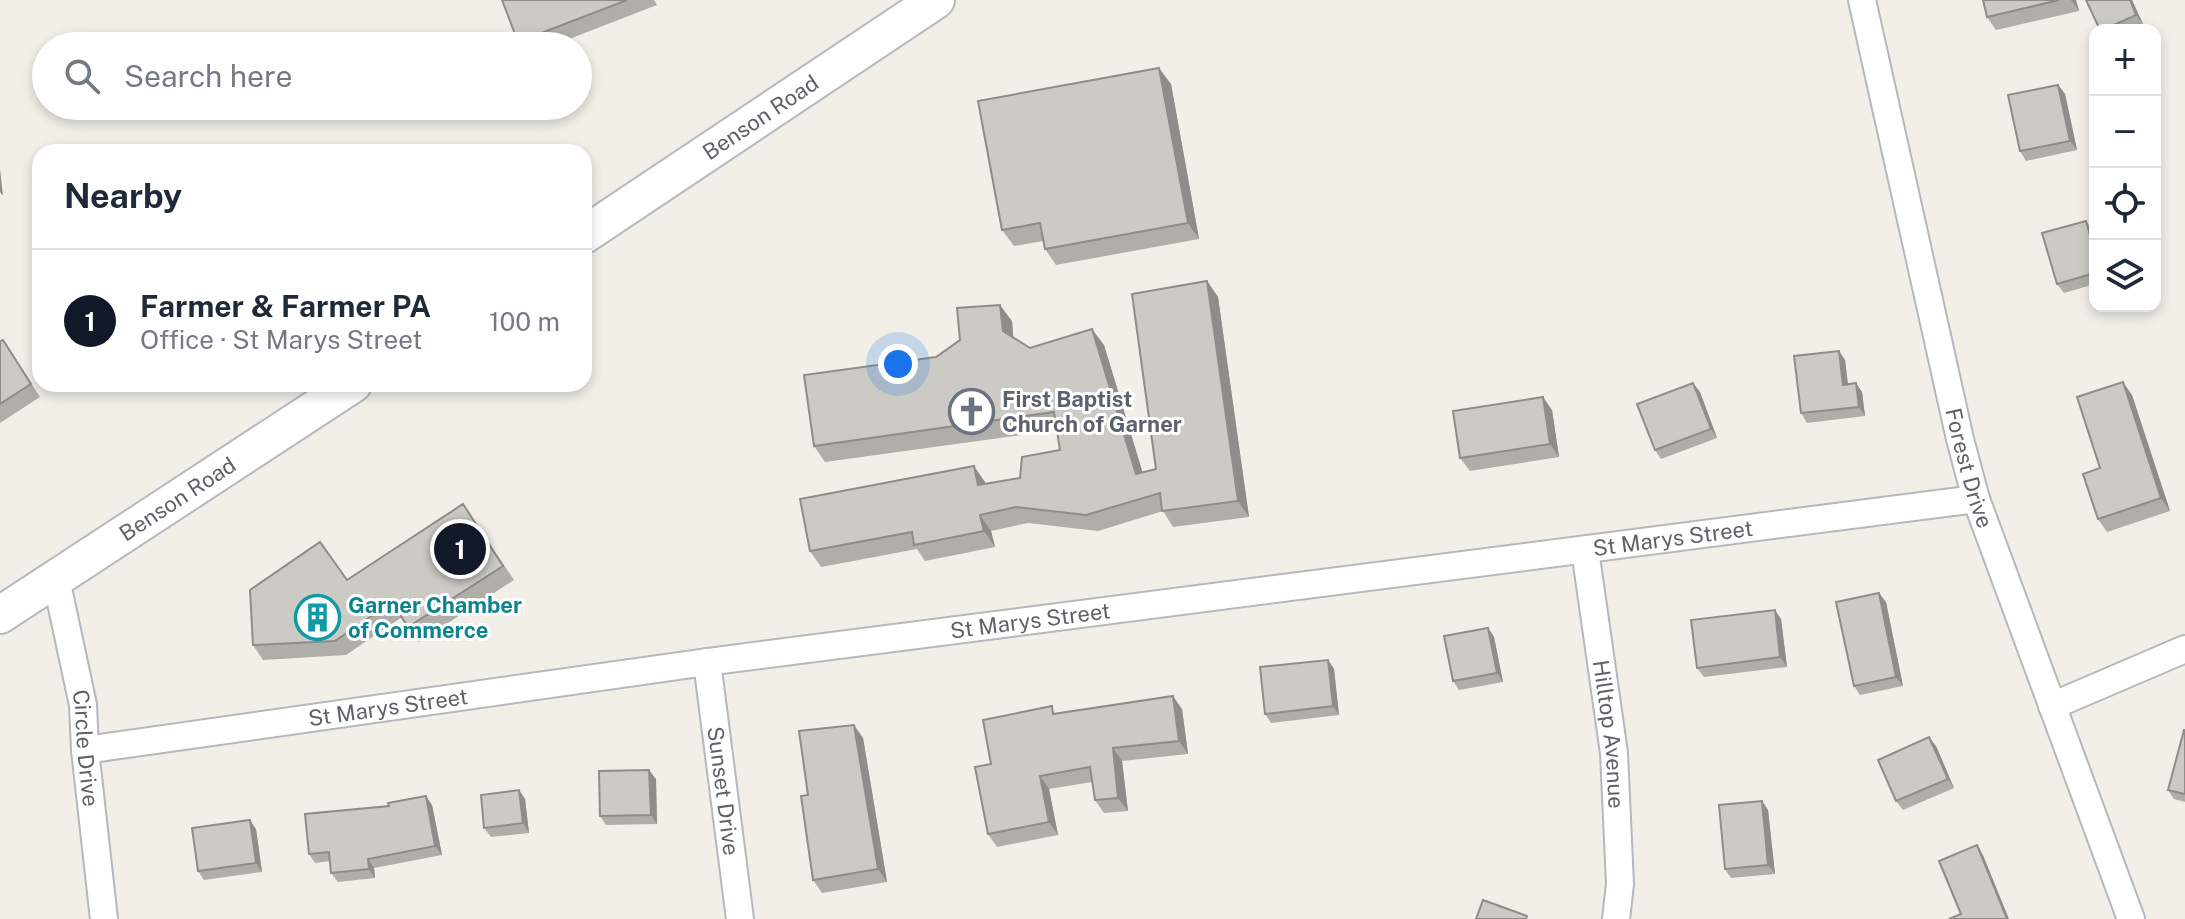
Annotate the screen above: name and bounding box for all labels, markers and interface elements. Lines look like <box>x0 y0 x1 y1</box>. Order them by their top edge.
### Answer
map controls <box>2089 24 2161 312</box>
button: + <box>2089 24 2161 96</box>
search box <box>32 32 592 120</box>
icon: search <box>60 54 104 98</box>
text: Search here <box>124 58 292 94</box>
street label: Benson Road <box>698 69 823 165</box>
button: − <box>2089 96 2161 168</box>
button: locate <box>2089 168 2161 240</box>
text: Nearby <box>64 176 182 216</box>
button: layers <box>2089 240 2161 312</box>
text: Farmer & Farmer PA <box>140 288 431 324</box>
text: 1 <box>84 306 96 337</box>
text: 100 m <box>489 306 560 337</box>
text: Office · St Marys Street <box>140 324 422 355</box>
your location <box>878 344 918 384</box>
place label: First Baptist Church of Garner <box>1002 386 1182 437</box>
church icon: First Baptist Church of Garner <box>947 388 995 436</box>
street label: Forest Drive <box>1940 405 1999 532</box>
street label: Benson Road <box>114 451 240 546</box>
street label: St Marys Street <box>1591 515 1754 561</box>
pin: 1 <box>434 519 486 579</box>
place label: Garner Chamber of Commerce <box>348 592 522 643</box>
building icon: Garner Chamber of Commerce <box>293 594 341 642</box>
street label: St Marys Street <box>949 597 1112 644</box>
street label: Hilltop Avenue <box>1588 658 1630 809</box>
street label: St Marys Street <box>306 683 470 731</box>
street label: Circle Drive <box>67 687 104 808</box>
street label: Sunset Drive <box>702 725 745 857</box>

